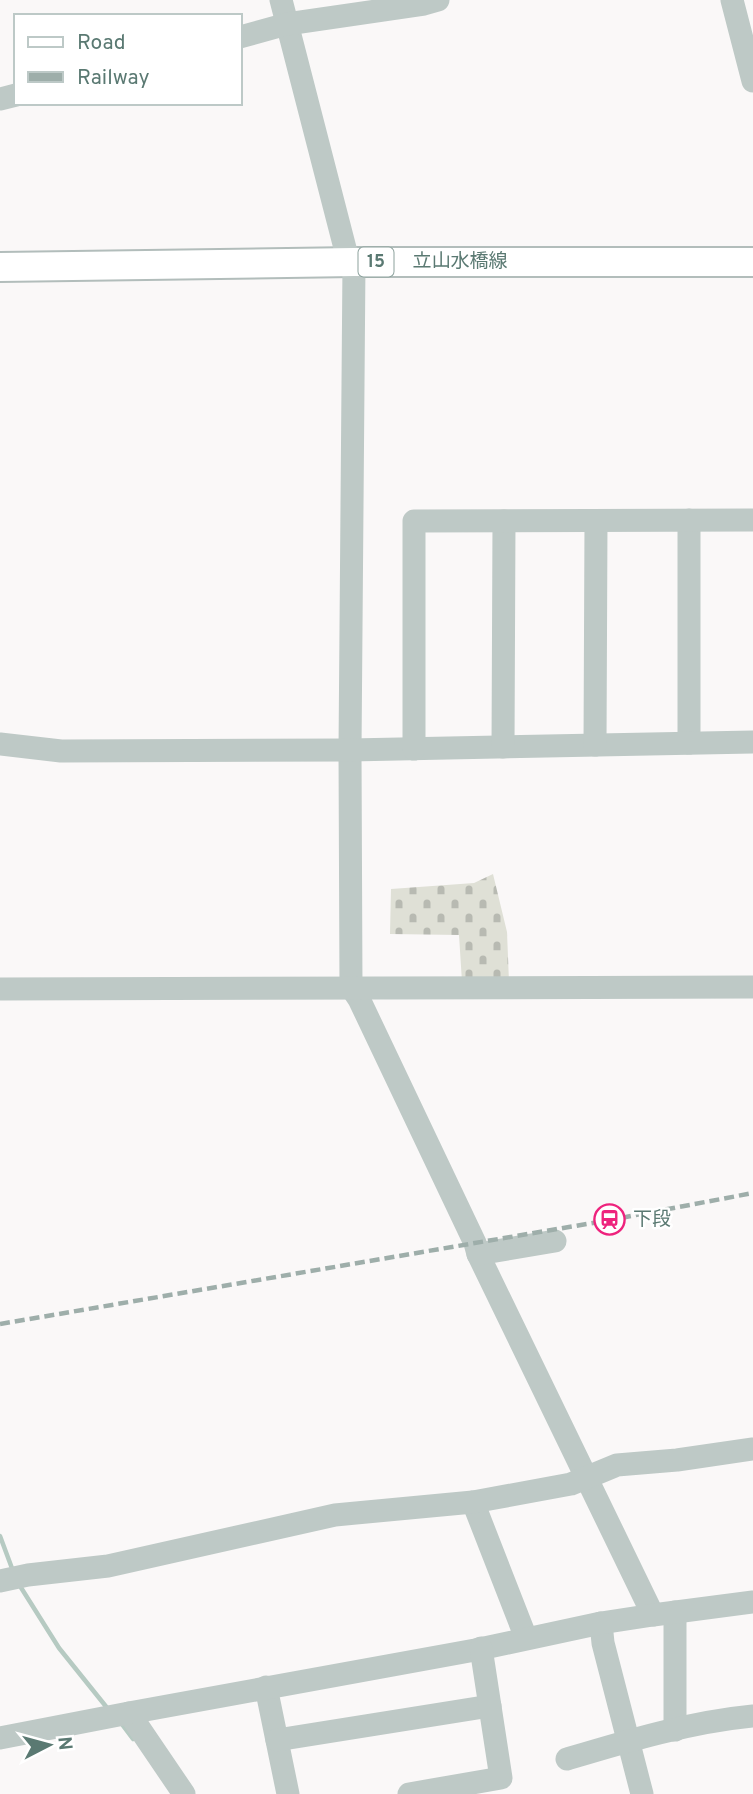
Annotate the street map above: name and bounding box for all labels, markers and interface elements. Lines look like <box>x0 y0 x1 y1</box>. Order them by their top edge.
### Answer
legend <box>14 14 242 105</box>
text: Road <box>77 30 126 57</box>
text: Railway <box>77 65 150 92</box>
road number: 15 <box>358 248 394 276</box>
street label: 立山水橋線 <box>412 250 508 274</box>
station icon: 下段 <box>593 1203 627 1237</box>
place label: 下段 <box>633 1208 671 1232</box>
north arrow <box>14 1710 84 1780</box>
text: N <box>51 1735 77 1751</box>

